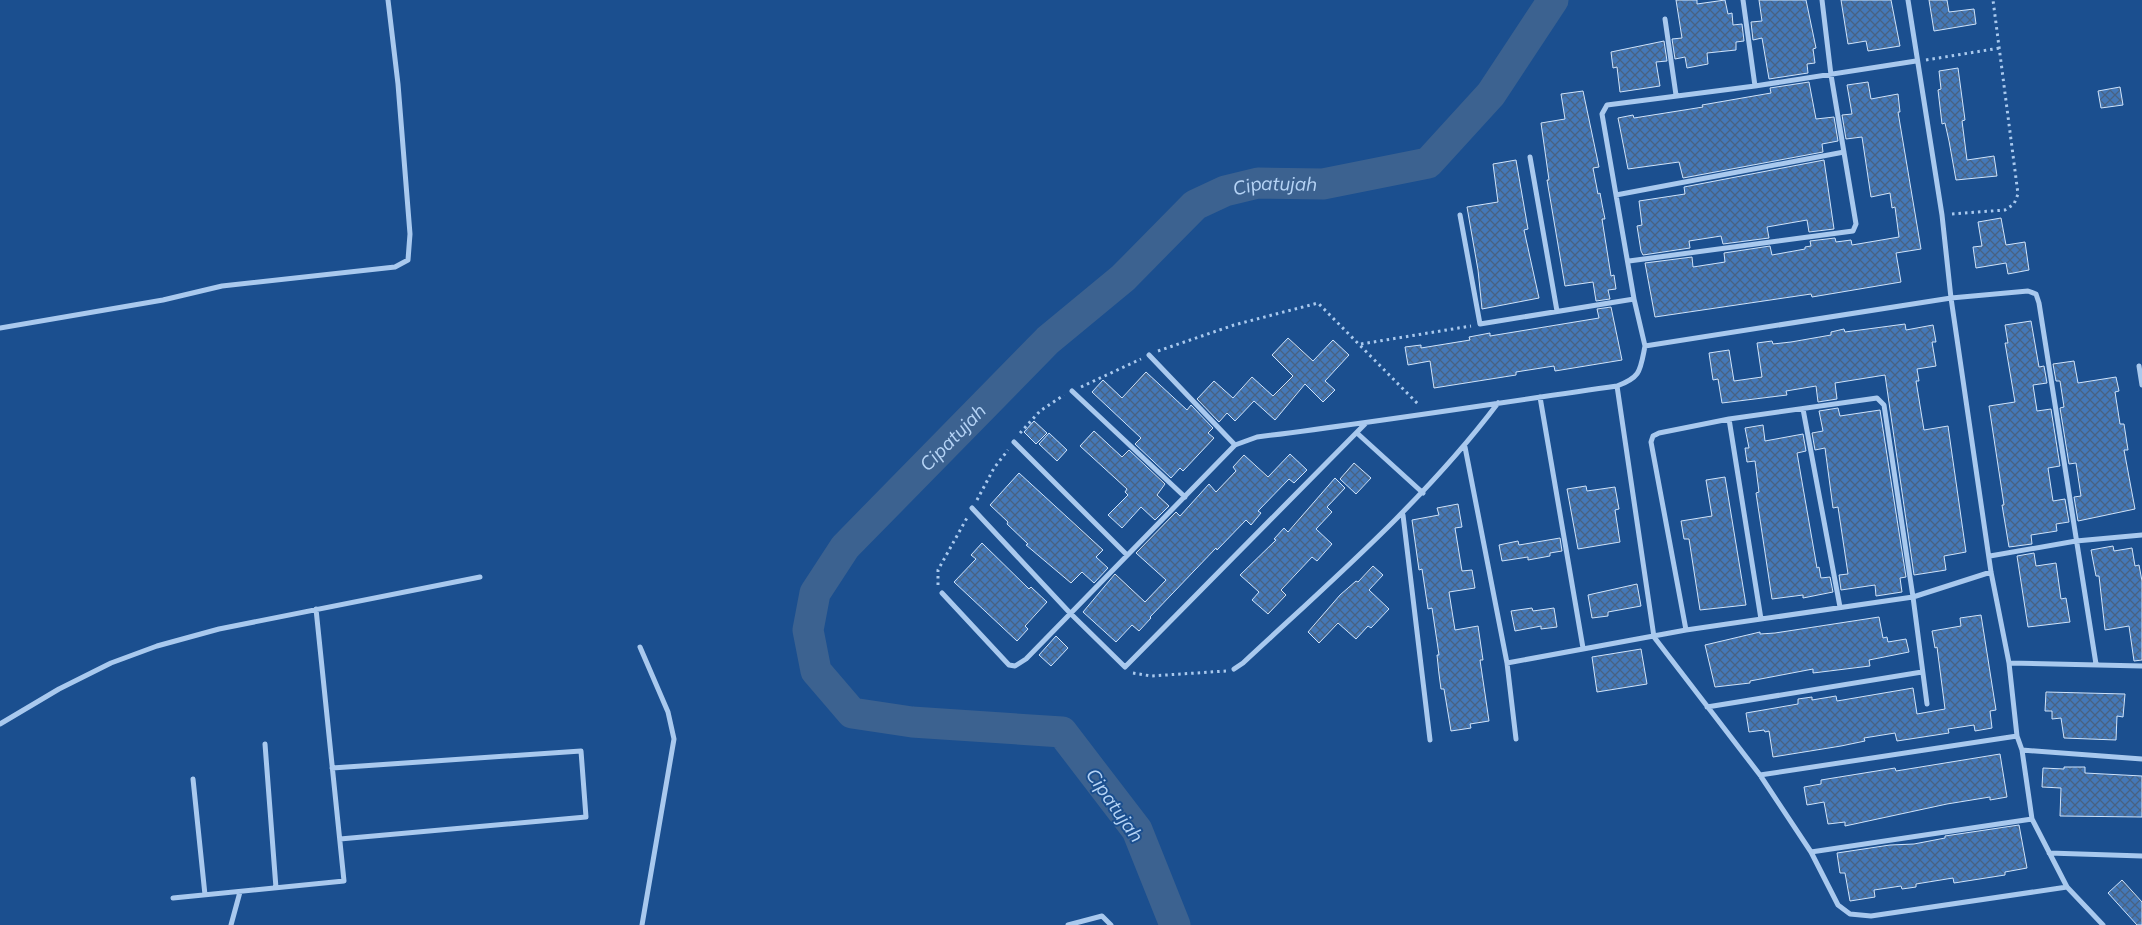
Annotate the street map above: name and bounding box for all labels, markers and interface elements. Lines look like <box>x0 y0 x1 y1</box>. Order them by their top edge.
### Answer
water label: Cipatujah <box>1230 171 1317 201</box>
water label: Cipatujah <box>914 399 991 476</box>
water label: Cipatujah <box>1081 763 1149 847</box>

